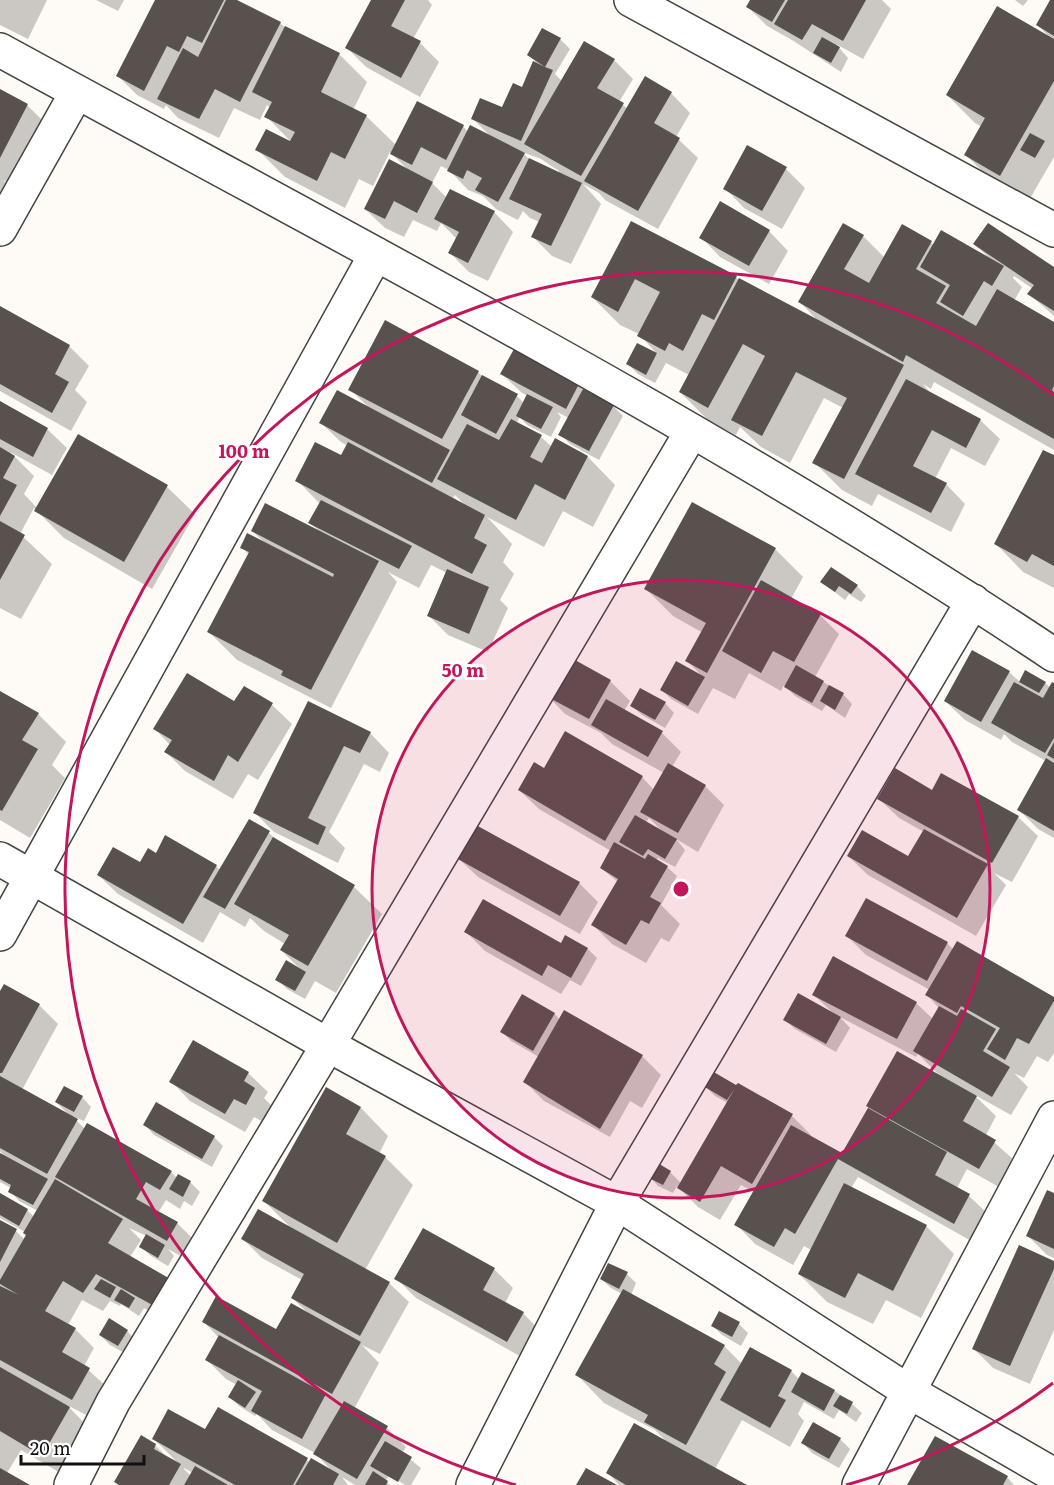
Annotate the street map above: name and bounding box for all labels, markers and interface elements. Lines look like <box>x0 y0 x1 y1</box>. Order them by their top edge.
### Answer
text: 100 m <box>218 437 270 464</box>
text: 50 m <box>442 656 484 683</box>
centre of rings <box>671 879 691 899</box>
scale bar <box>21 1428 144 1466</box>
text: 20 m <box>30 1434 71 1461</box>

